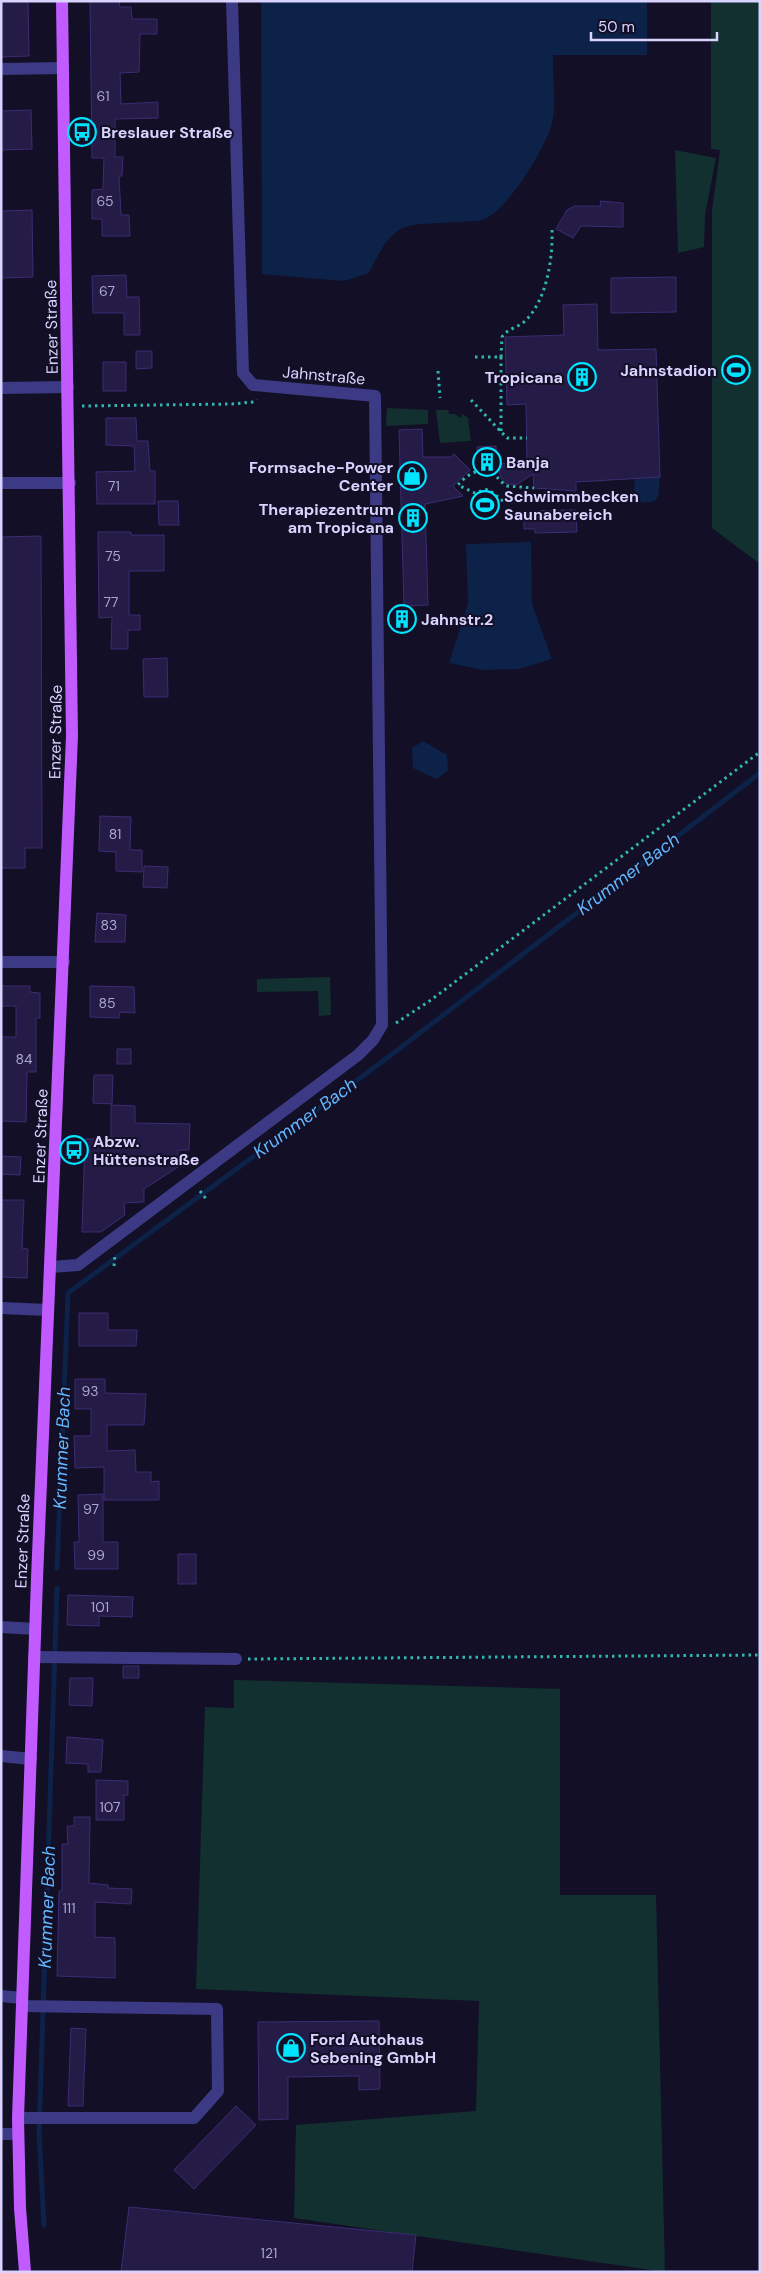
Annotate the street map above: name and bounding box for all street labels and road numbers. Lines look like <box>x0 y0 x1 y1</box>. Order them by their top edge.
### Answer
street label: Enzer Straße <box>40 280 63 374</box>
street label: Jahnstraße <box>282 361 366 390</box>
street label: Enzer Straße <box>44 685 67 779</box>
street label: Enzer Straße <box>28 1088 53 1184</box>
street label: Enzer Straße <box>10 1493 35 1589</box>

